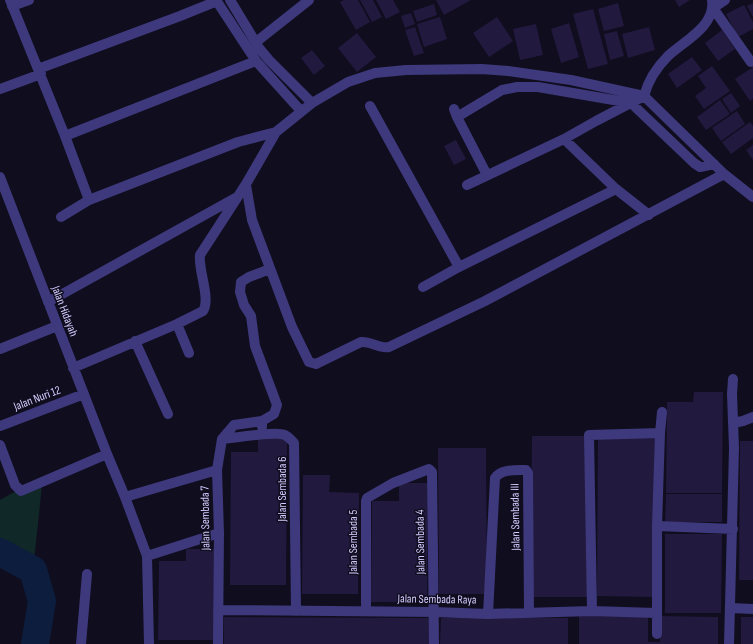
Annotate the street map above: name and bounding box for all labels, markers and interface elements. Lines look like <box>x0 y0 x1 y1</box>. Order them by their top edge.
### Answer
street label: Jalan Hidayah <box>48 283 81 339</box>
street label: Jalan Nuri 12 <box>11 383 63 415</box>
street label: Jalan Sembada 6 <box>275 456 290 523</box>
street label: Jalan Sembada III <box>507 483 524 552</box>
street label: Jalan Sembada 7 <box>197 485 214 551</box>
street label: Jalan Sembada 4 <box>412 509 429 576</box>
street label: Jalan Sembada 5 <box>346 510 361 575</box>
street label: Jalan Sembada Raya <box>396 591 477 608</box>

